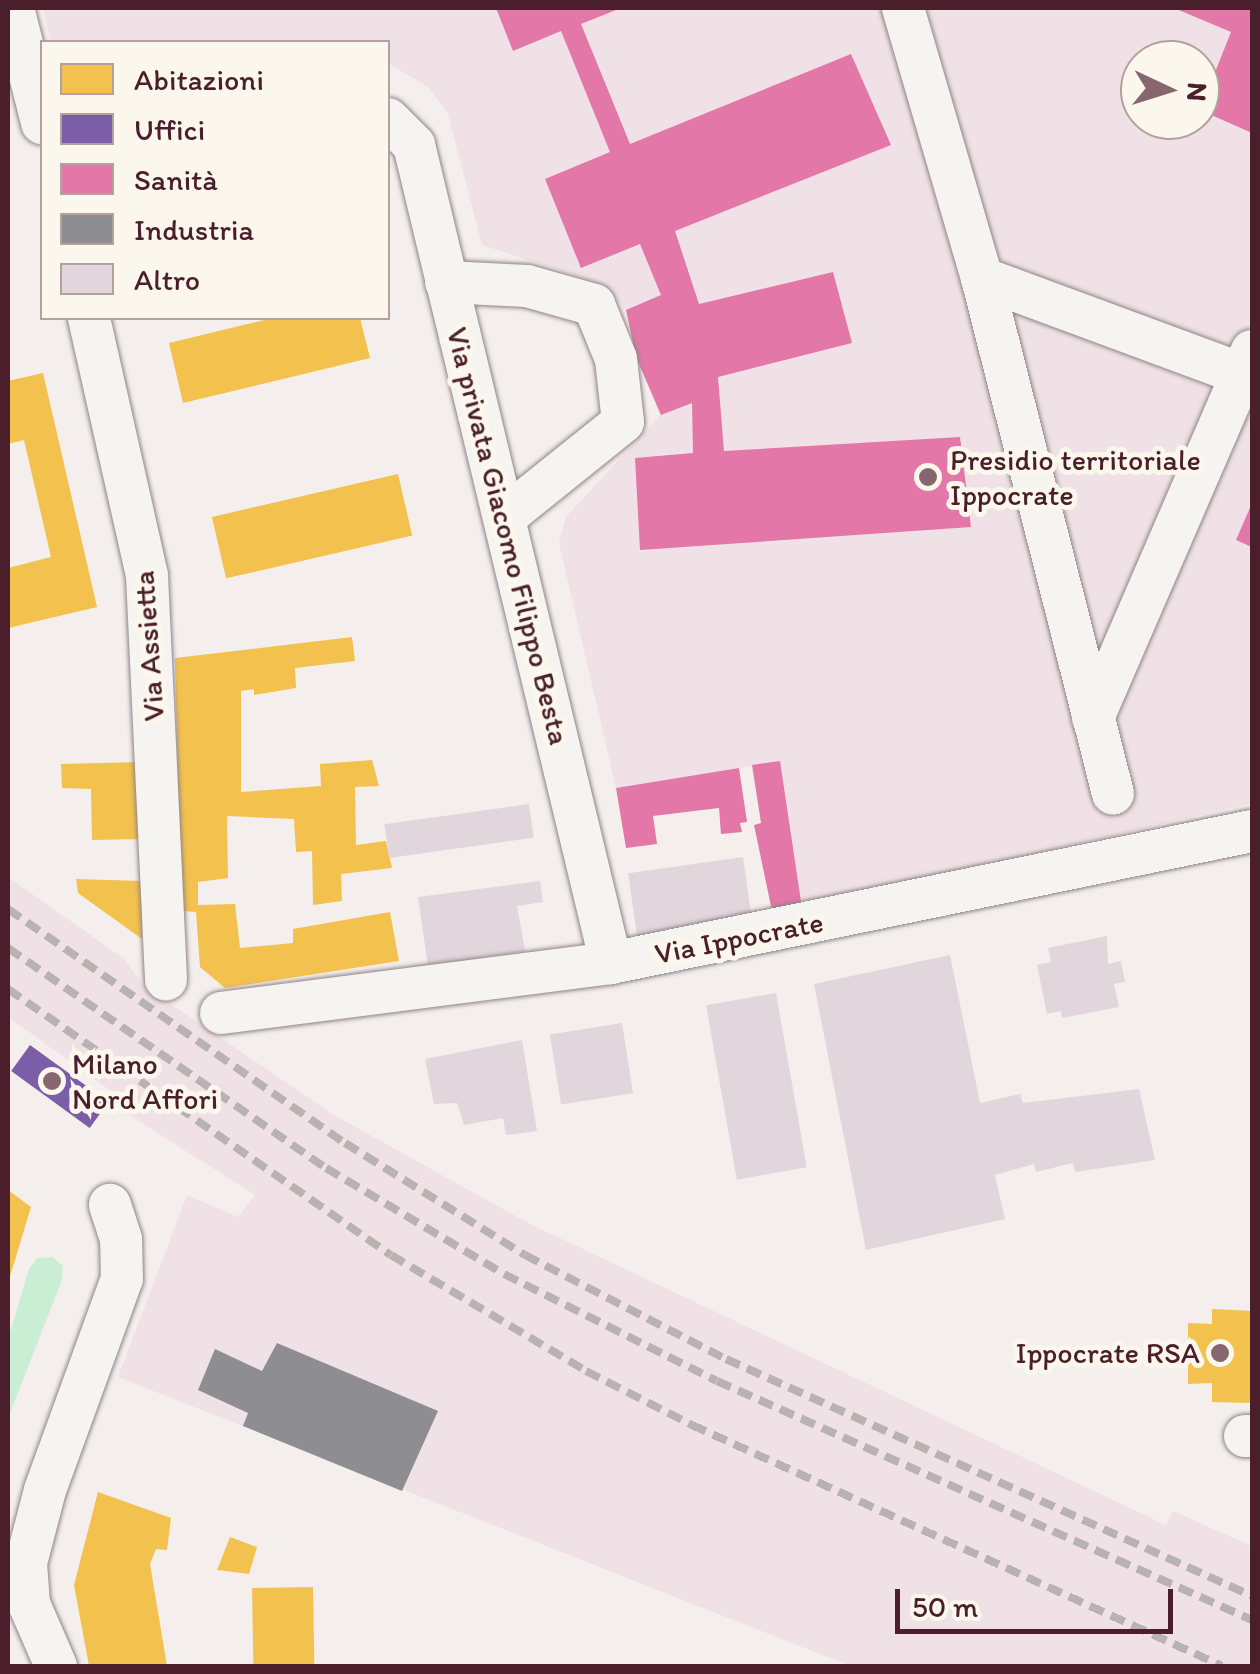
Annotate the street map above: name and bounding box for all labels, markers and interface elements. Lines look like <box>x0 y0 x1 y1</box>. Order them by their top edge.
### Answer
legend <box>40 40 390 320</box>
north arrow <box>1120 40 1220 140</box>
text: Abitazioni <box>134 61 264 98</box>
text: N <box>1180 81 1216 103</box>
text: Uffici <box>134 111 205 148</box>
text: Sanità <box>134 161 218 198</box>
text: Industria <box>134 211 254 248</box>
text: Altro <box>134 261 200 298</box>
street label: Via privata Giacomo Filippo Besta <box>439 324 577 748</box>
place label: Presidio territoriale Ippocrate <box>950 442 1200 512</box>
marker: Presidio territoriale Ippocrate <box>915 464 941 490</box>
street label: Via Assietta <box>126 569 172 723</box>
street label: Via Ippocrate <box>652 904 826 972</box>
place label: Milano Nord Affori <box>72 1046 218 1116</box>
marker: Milano Nord Affori <box>41 1070 63 1092</box>
place label: Ippocrate RSA <box>1015 1335 1200 1371</box>
marker: Ippocrate RSA <box>1209 1342 1231 1364</box>
scale bar <box>900 1569 1178 1631</box>
text: 50 m <box>912 1588 978 1625</box>

